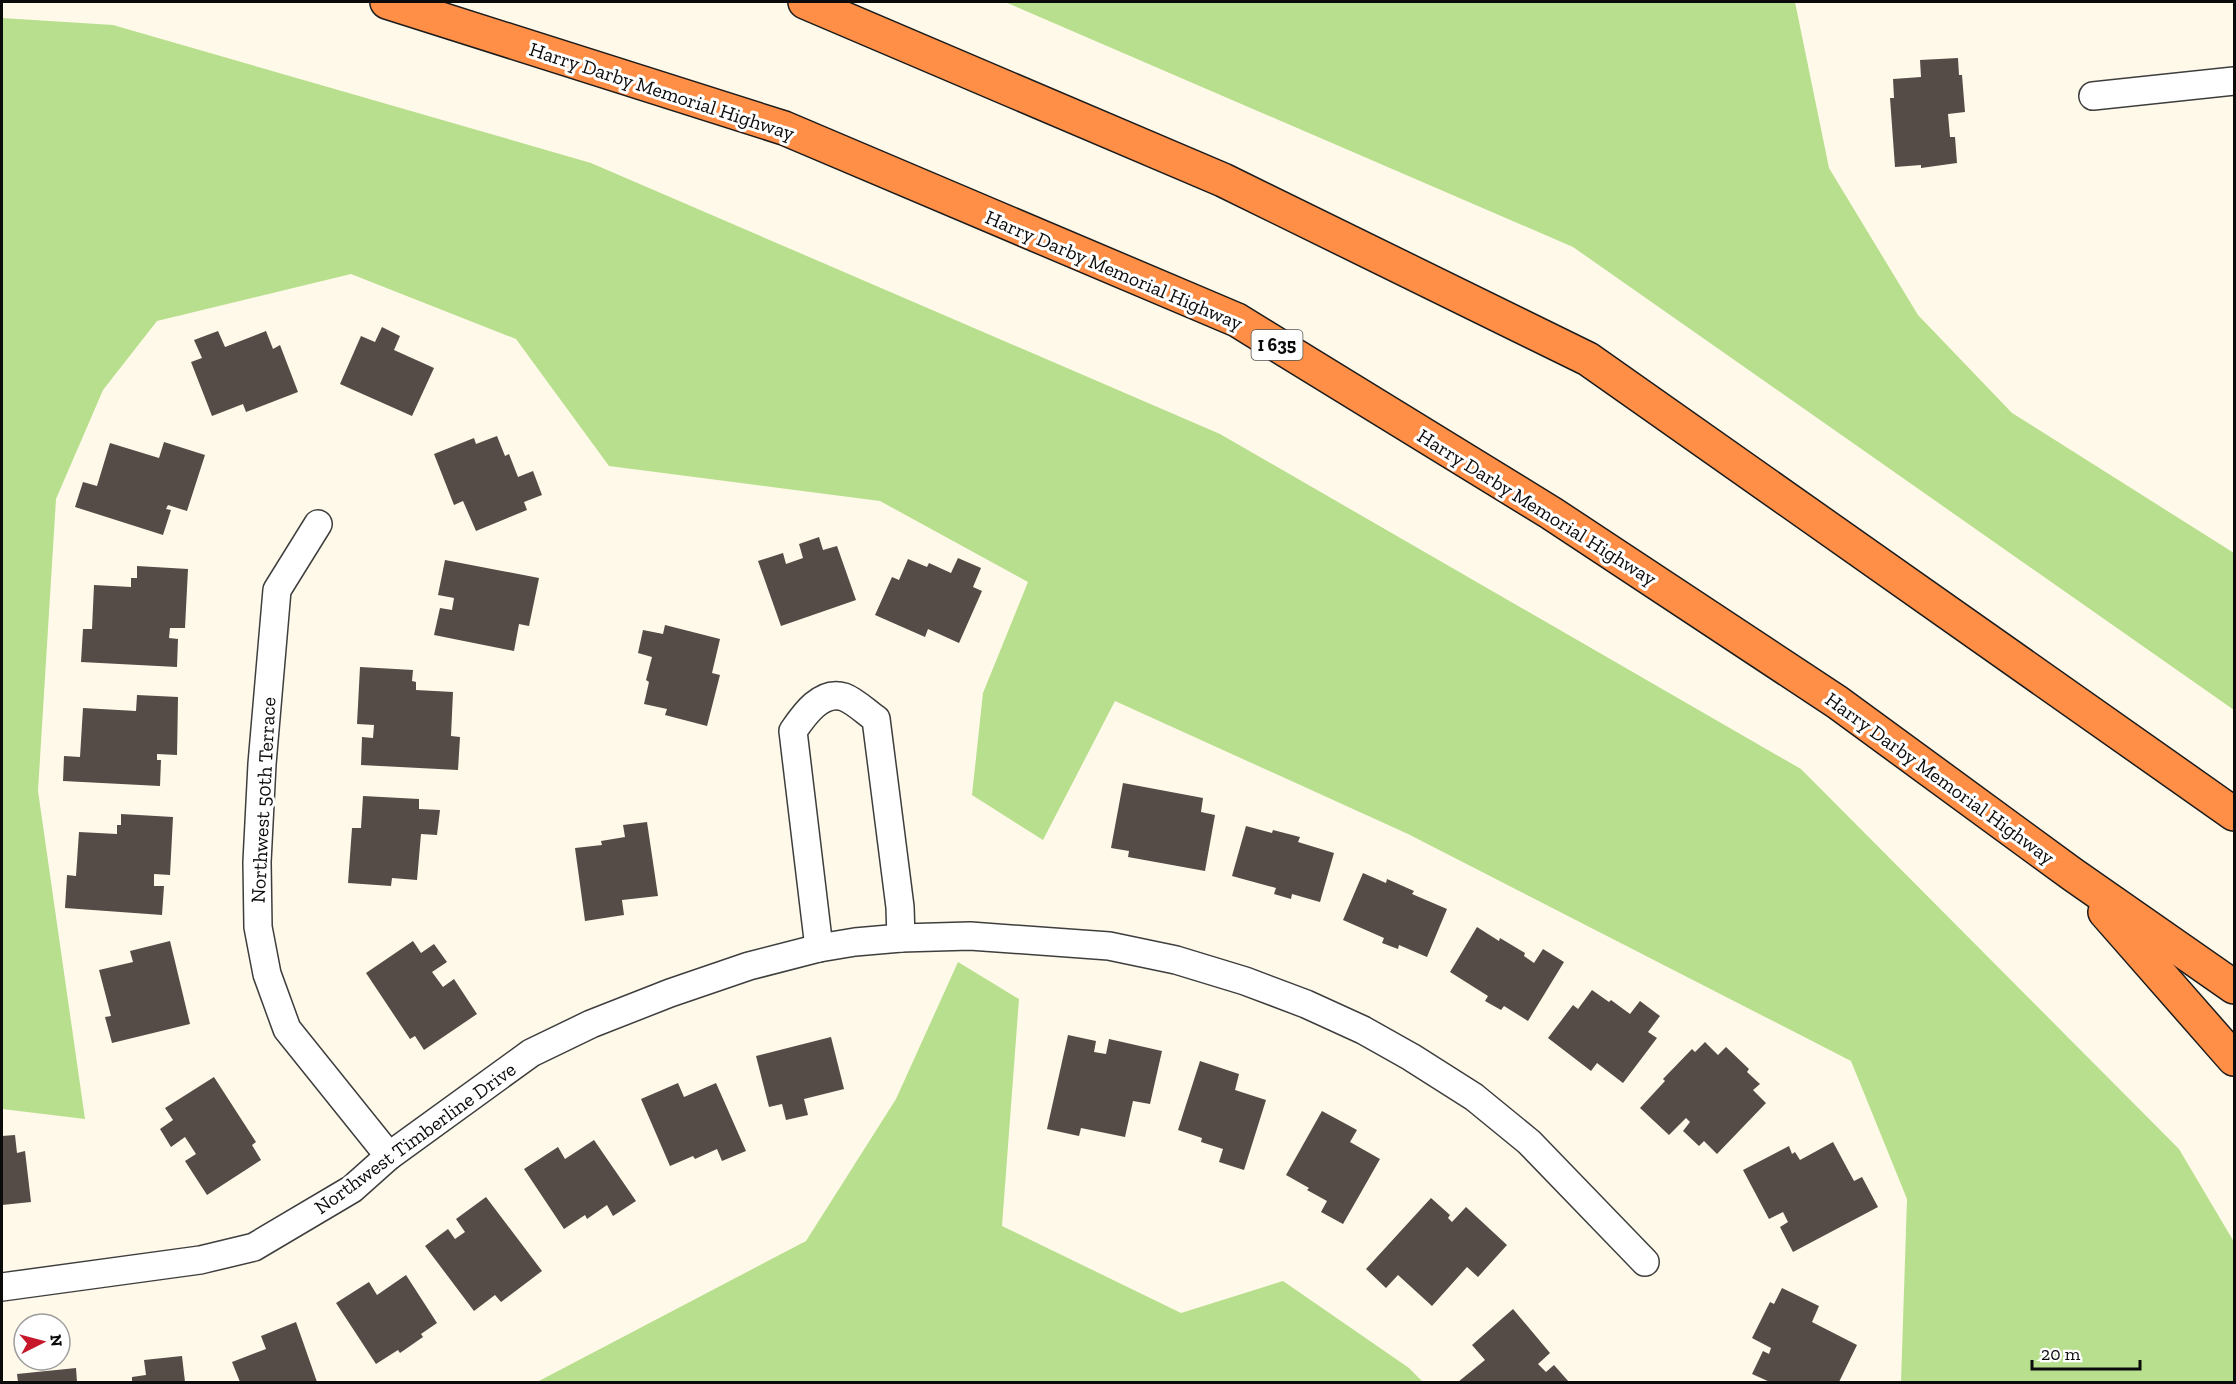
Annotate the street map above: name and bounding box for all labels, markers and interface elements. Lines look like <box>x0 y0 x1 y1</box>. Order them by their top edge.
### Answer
street label: Harry Darby Memorial Highway <box>526 37 798 145</box>
street label: Harry Darby Memorial Highway <box>982 205 1247 336</box>
road number: I 635 <box>1252 330 1302 360</box>
street label: Harry Darby Memorial Highway <box>1413 423 1662 591</box>
street label: Harry Darby Memorial Highway <box>1821 687 2060 870</box>
street label: Northwest 50th Terrace <box>246 696 280 904</box>
street label: Northwest Timberline Drive <box>310 1057 520 1219</box>
north arrow <box>12 1312 72 1372</box>
text: N <box>46 1333 67 1348</box>
scale bar <box>2032 1333 2140 1371</box>
text: 20 m <box>2041 1343 2081 1365</box>

